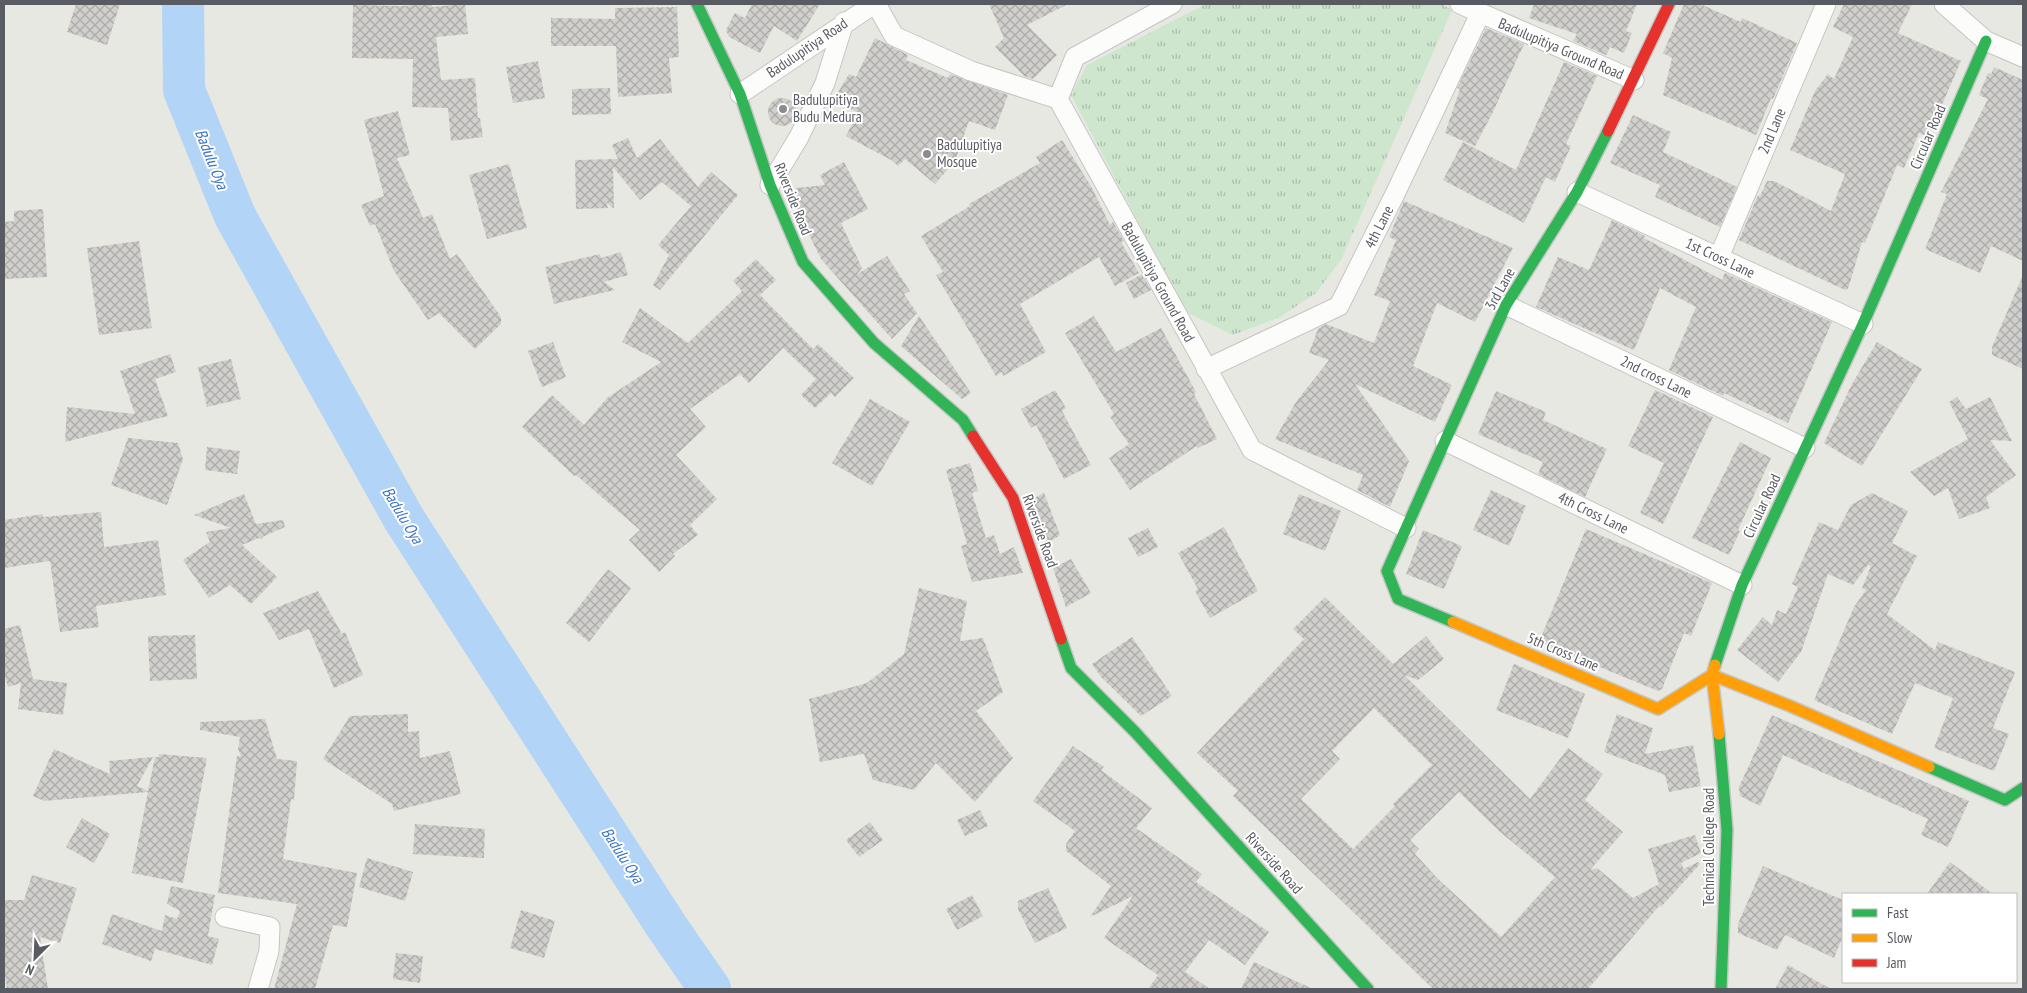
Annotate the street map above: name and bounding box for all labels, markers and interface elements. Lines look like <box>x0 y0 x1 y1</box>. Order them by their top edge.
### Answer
street label: Badulupitiya Road <box>763 14 851 82</box>
street label: Badulupitiya Ground Road <box>1496 14 1627 84</box>
place label: Badulupitiya Budu Medura <box>793 90 862 126</box>
street label: Circular Road <box>1905 102 1950 172</box>
marker: Badulupitiya Budu Medura <box>777 103 789 115</box>
street label: 2nd Lane <box>1753 105 1790 157</box>
water label: Badulu Oya <box>191 126 234 193</box>
place label: Badulupitiya Mosque <box>937 135 1002 171</box>
marker: Badulupitiya Mosque <box>921 148 933 160</box>
street label: Riverside Road <box>770 160 817 238</box>
street label: 4th Lane <box>1360 202 1397 251</box>
street label: Badulupitiya Ground Road <box>1118 218 1199 345</box>
street label: 1st Cross Lane <box>1682 233 1758 282</box>
street label: 3rd Lane <box>1480 264 1519 313</box>
street label: 2nd cross Lane <box>1617 351 1695 402</box>
street label: Circular Road <box>1738 471 1785 541</box>
water label: Badulu Oya <box>378 483 429 548</box>
street label: 4th Cross Lane <box>1555 487 1632 538</box>
street label: Riverside Road <box>1018 492 1062 570</box>
street label: 5th Cross Lane <box>1524 628 1602 675</box>
street label: Technical College Road <box>1699 788 1718 906</box>
water label: Badulu Oya <box>597 823 649 888</box>
street label: Riverside Road <box>1242 828 1307 897</box>
legend <box>1842 893 2017 983</box>
text: Fast <box>1887 903 1908 922</box>
text: Slow <box>1887 928 1912 947</box>
north arrow <box>10 933 60 983</box>
text: Jam <box>1886 953 1906 972</box>
text: N <box>23 960 37 980</box>

